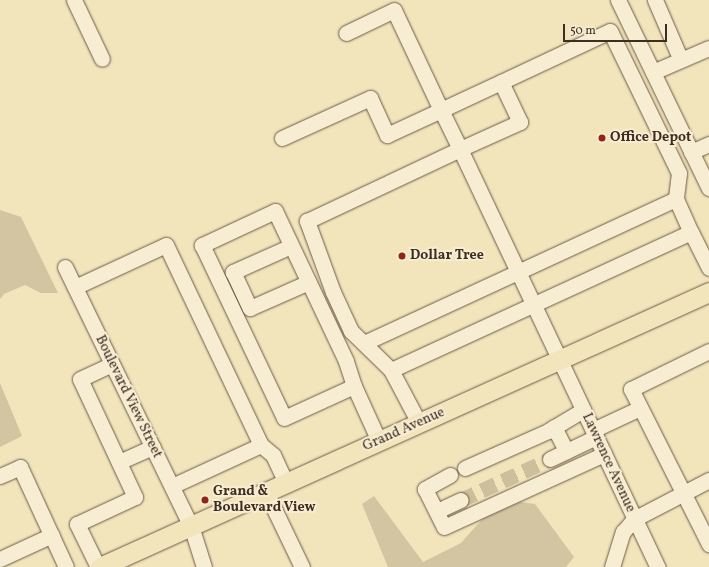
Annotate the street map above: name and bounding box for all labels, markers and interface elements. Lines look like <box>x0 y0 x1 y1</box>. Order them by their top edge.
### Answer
scale bar <box>565 16 669 42</box>
text: 50 m <box>570 23 596 39</box>
place label: Office Depot <box>610 130 691 146</box>
marker: Office Depot <box>597 133 607 143</box>
place label: Dollar Tree <box>410 248 484 264</box>
marker: Dollar Tree <box>397 251 407 261</box>
street label: Boulevard View Street <box>91 332 165 462</box>
street label: Grand Avenue <box>360 404 448 456</box>
street label: Lawrence Avenue <box>578 411 638 515</box>
place label: Grand & Boulevard View <box>213 484 316 516</box>
marker: Grand & Boulevard View <box>200 495 210 505</box>

